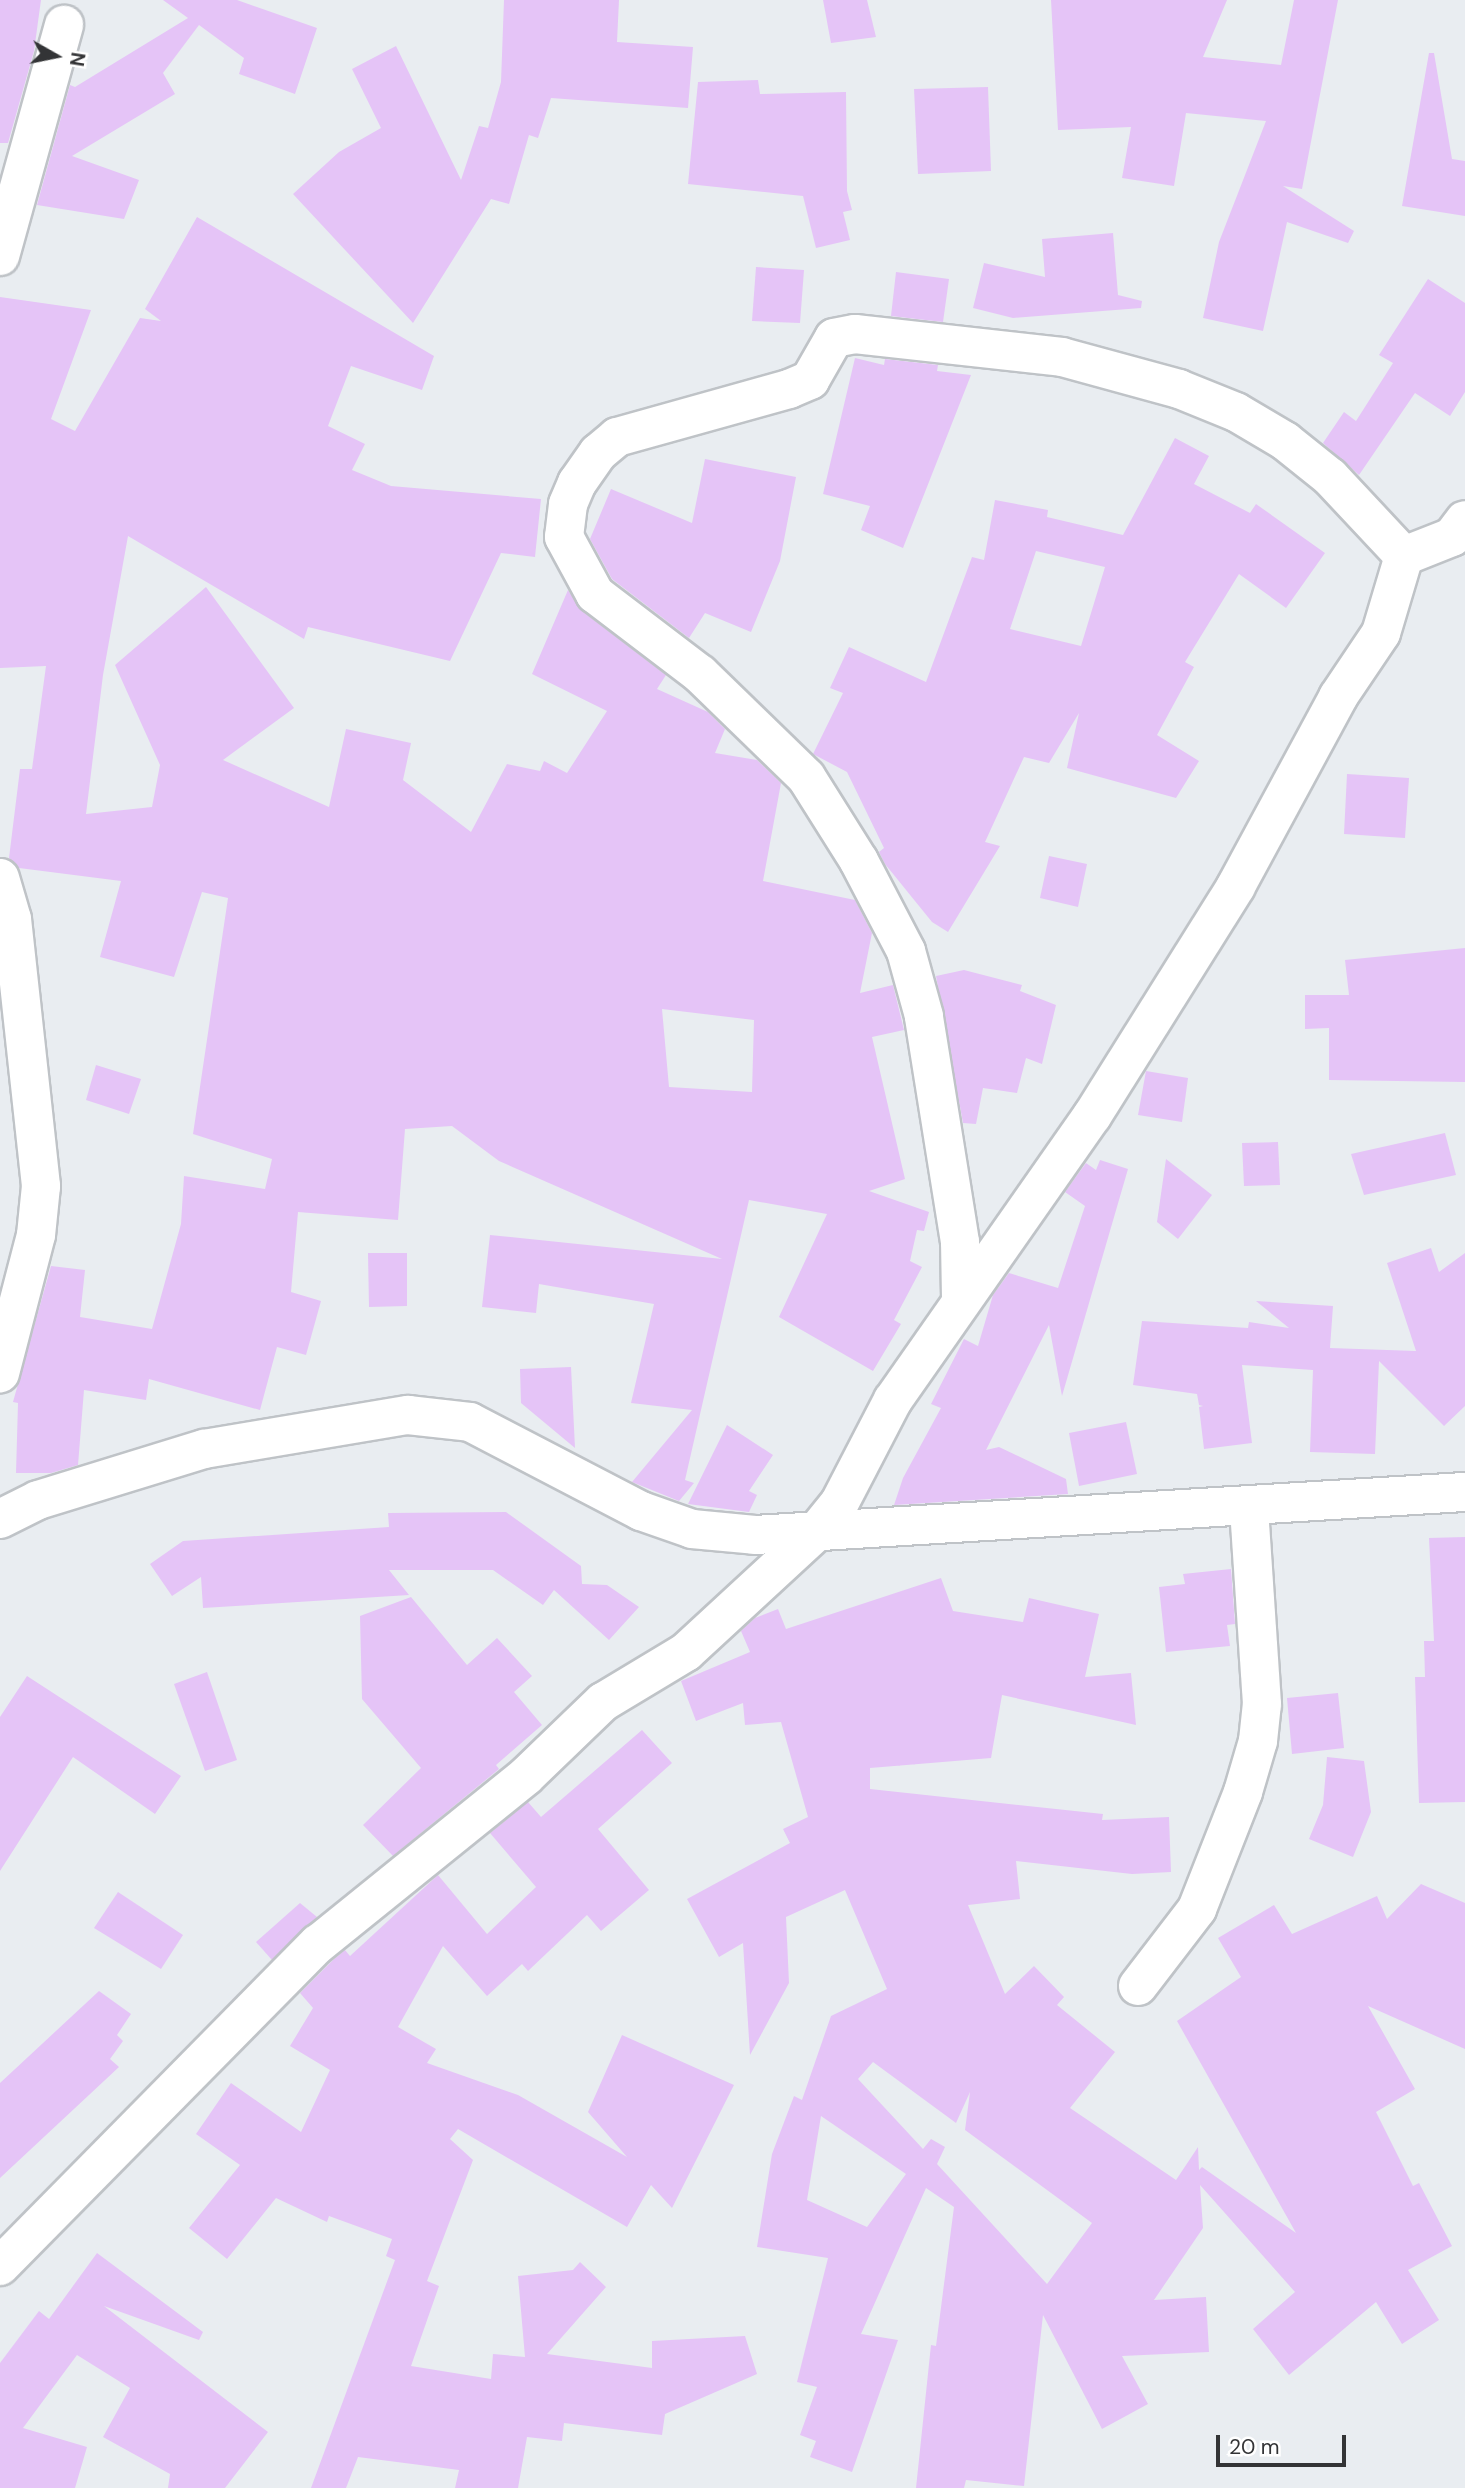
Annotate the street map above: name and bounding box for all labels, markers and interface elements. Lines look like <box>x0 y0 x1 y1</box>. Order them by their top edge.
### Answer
north arrow <box>21 21 91 91</box>
text: N <box>64 51 91 68</box>
scale bar <box>1220 2422 1350 2466</box>
text: 20 m <box>1229 2433 1280 2461</box>

